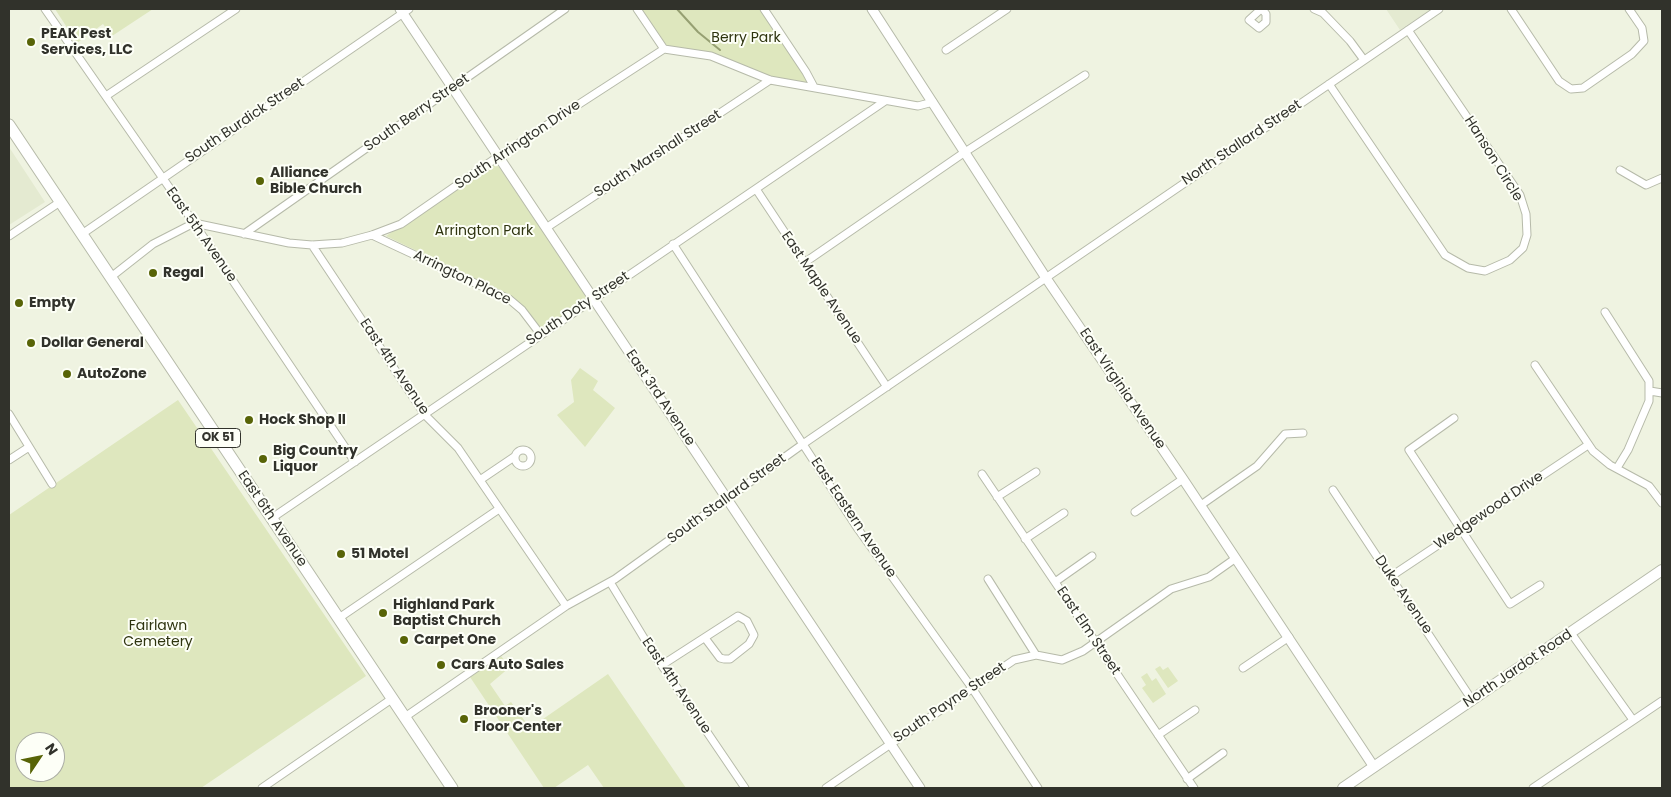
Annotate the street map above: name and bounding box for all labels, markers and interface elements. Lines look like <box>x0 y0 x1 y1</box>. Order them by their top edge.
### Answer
place label: PEAK Pest Services, LLC <box>41 26 133 58</box>
park label: Berry Park <box>711 30 781 46</box>
marker: PEAK Pest Services, LLC <box>25 36 37 48</box>
street label: South Berry Street <box>361 70 473 156</box>
street label: South Burdick Street <box>182 75 308 167</box>
street label: South Arrington Drive <box>452 97 584 193</box>
street label: North Stallard Street <box>1179 97 1305 189</box>
street label: South Marshall Street <box>591 107 725 201</box>
street label: Hanson Circle <box>1460 113 1526 205</box>
place label: Alliance Bible Church <box>270 165 362 198</box>
marker: Alliance Bible Church <box>254 175 266 187</box>
street label: East 5th Avenue <box>162 184 240 286</box>
park label: Arrington Park <box>435 223 533 239</box>
street label: East Maple Avenue <box>777 229 865 347</box>
street label: Arrington Place <box>410 247 514 309</box>
place label: Regal <box>163 265 204 281</box>
marker: Regal <box>147 267 159 279</box>
street label: South Doty Street <box>523 268 633 350</box>
place label: Empty <box>29 295 75 311</box>
marker: Empty <box>13 297 25 309</box>
street label: East 4th Avenue <box>356 316 432 418</box>
street label: East Virginia Avenue <box>1075 325 1169 453</box>
place label: Dollar General <box>41 335 144 351</box>
marker: Dollar General <box>25 337 37 349</box>
street label: East 3rd Avenue <box>622 347 698 449</box>
place label: AutoZone <box>77 366 147 382</box>
marker: AutoZone <box>61 368 73 380</box>
place label: Hock Shop II <box>259 412 346 428</box>
marker: Hock Shop II <box>243 414 255 426</box>
road number: OK 51 <box>196 428 240 448</box>
place label: Big Country Liquor <box>273 443 358 476</box>
street label: South Stallard Street <box>664 450 790 548</box>
marker: Big Country Liquor <box>257 453 269 465</box>
street label: East Eastern Avenue <box>807 455 899 581</box>
street label: East 6th Avenue <box>234 468 310 570</box>
street label: Wedgewood Drive <box>1431 468 1547 554</box>
place label: 51 Motel <box>351 546 409 562</box>
marker: 51 Motel <box>335 548 347 560</box>
street label: Duke Avenue <box>1371 553 1435 637</box>
street label: East Elm Street <box>1052 584 1124 678</box>
place label: Highland Park Baptist Church <box>393 597 501 630</box>
marker: Highland Park Baptist Church <box>377 607 389 619</box>
park label: Fairlawn Cemetery <box>123 618 193 650</box>
street label: North Jardot Road <box>1460 626 1576 712</box>
place label: Carpet One <box>414 632 496 648</box>
marker: Carpet One <box>398 634 410 646</box>
street label: East 4th Avenue <box>638 635 714 737</box>
place label: Cars Auto Sales <box>451 657 564 673</box>
marker: Cars Auto Sales <box>435 659 447 671</box>
street label: South Payne Street <box>891 659 1009 747</box>
place label: Brooner's Floor Center <box>474 703 562 736</box>
marker: Brooner's Floor Center <box>458 713 470 725</box>
north arrow <box>15 732 65 782</box>
text: N <box>40 739 63 759</box>

